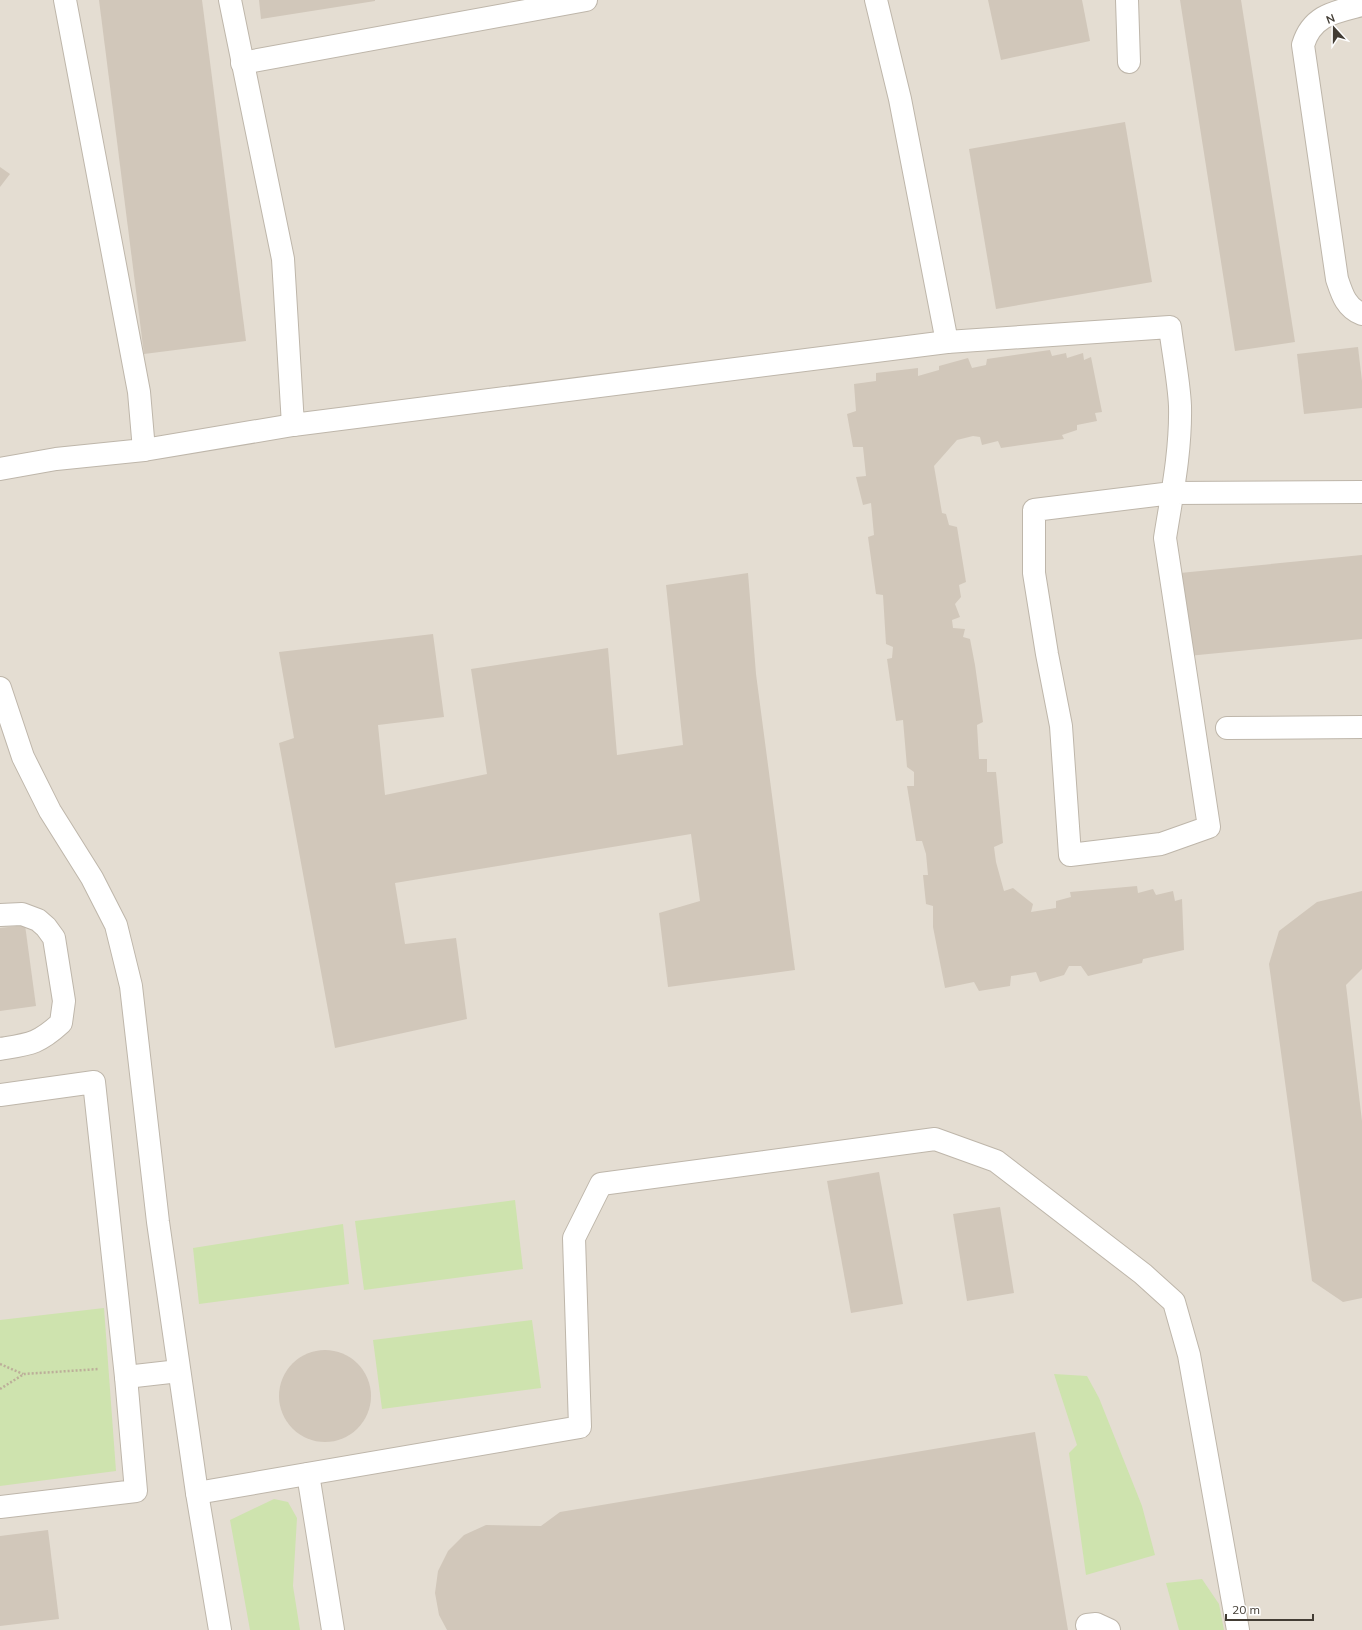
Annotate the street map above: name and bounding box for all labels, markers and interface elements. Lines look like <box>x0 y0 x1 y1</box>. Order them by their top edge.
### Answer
north arrow <box>1314 8 1354 48</box>
text: N <box>1324 11 1337 27</box>
scale bar <box>1226 1596 1313 1622</box>
text: 20 m <box>1232 1602 1260 1617</box>

